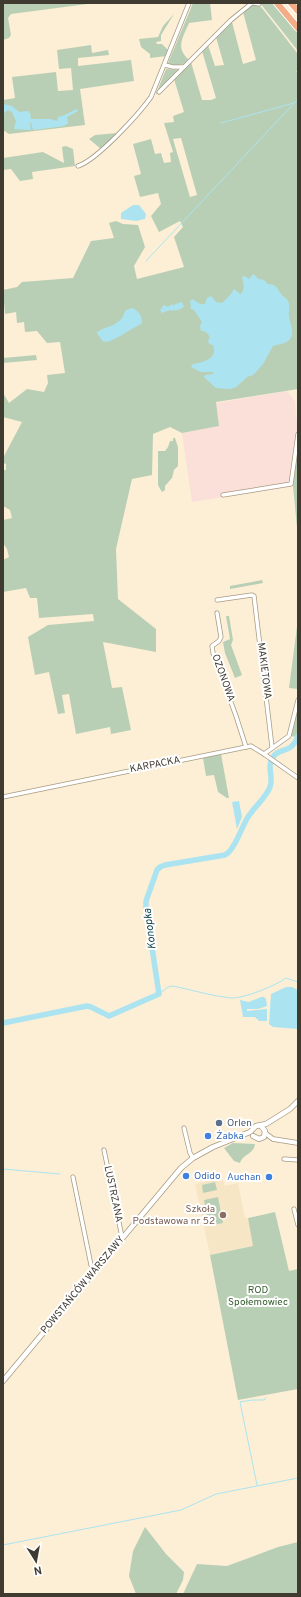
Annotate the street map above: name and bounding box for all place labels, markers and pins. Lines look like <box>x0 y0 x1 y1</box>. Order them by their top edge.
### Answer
place label: Orlen <box>227 1117 252 1130</box>
marker: Orlen <box>214 1118 224 1128</box>
place label: Żabka <box>216 1130 244 1143</box>
marker: Żabka <box>203 1131 213 1141</box>
place label: Odido <box>194 1170 221 1183</box>
marker: Odido <box>181 1171 191 1181</box>
place label: Auchan <box>227 1171 261 1184</box>
marker: Auchan <box>264 1172 274 1182</box>
place label: Szkoła Podstawowa nr 52 <box>132 1203 215 1228</box>
marker: Szkoła Podstawowa nr 52 <box>218 1210 228 1220</box>

